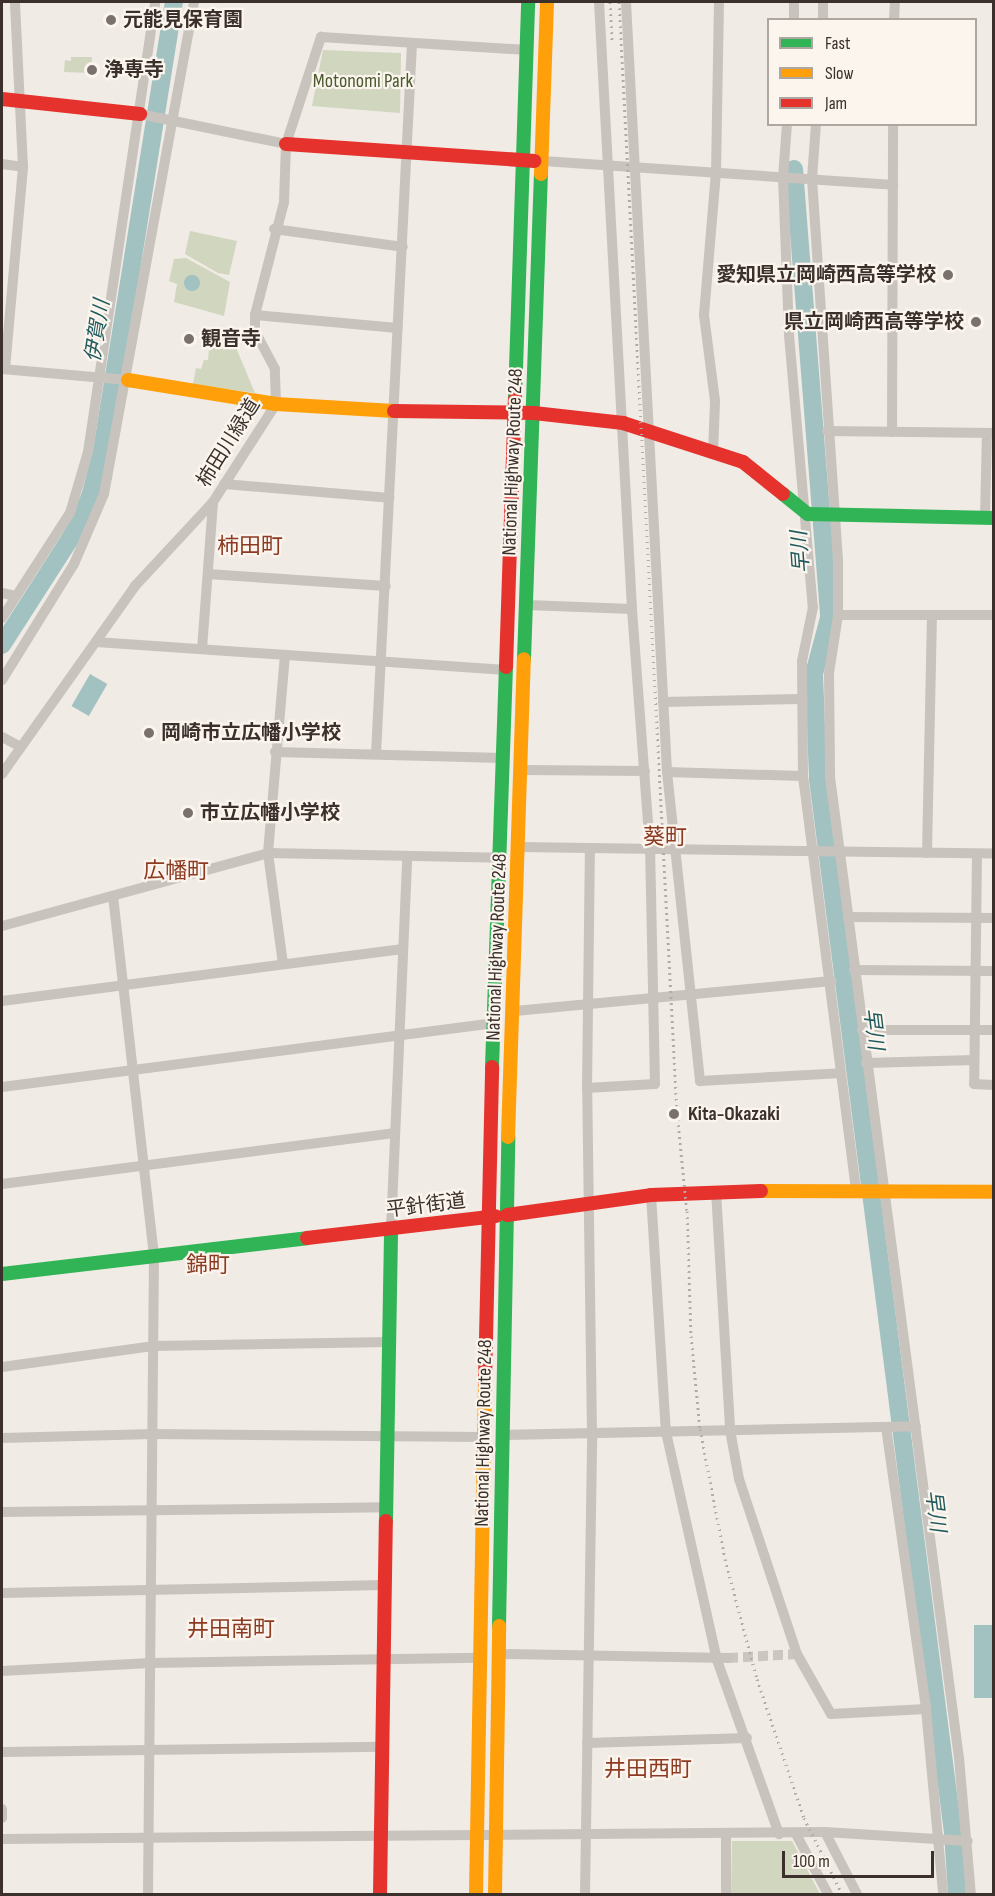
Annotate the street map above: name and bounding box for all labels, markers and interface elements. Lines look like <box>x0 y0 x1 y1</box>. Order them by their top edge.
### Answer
place label: 元能見保育園 <box>123 8 243 32</box>
marker: 元能見保育園 <box>104 13 118 27</box>
legend <box>767 18 977 126</box>
text: Fast <box>825 33 850 54</box>
place label: 浄専寺 <box>104 58 164 82</box>
marker: 浄専寺 <box>85 63 99 77</box>
text: Slow <box>825 63 854 84</box>
park label: Motonomi Park <box>313 69 413 93</box>
text: Jam <box>825 93 847 114</box>
place label: 愛知県立岡崎西高等学校 <box>716 263 936 287</box>
marker: 愛知県立岡崎西高等学校 <box>941 268 955 282</box>
water label: 伊賀川 <box>81 298 115 364</box>
place label: 県立岡崎西高等学校 <box>784 310 964 334</box>
marker: 県立岡崎西高等学校 <box>969 315 983 329</box>
place label: 観音寺 <box>201 327 261 351</box>
marker: 観音寺 <box>182 332 196 346</box>
street label: National Highway Route 248 <box>498 368 528 556</box>
street label: 柿田川緑道 <box>192 394 266 492</box>
water label: 早川 <box>787 530 815 574</box>
district label: 柿田町 <box>217 534 283 560</box>
place label: 岡崎市立広幡小学校 <box>161 721 341 745</box>
marker: 岡崎市立広幡小学校 <box>142 726 156 740</box>
place label: 市立広幡小学校 <box>200 801 340 825</box>
marker: 市立広幡小学校 <box>181 806 195 820</box>
district label: 葵町 <box>643 825 687 851</box>
street label: National Highway Route 248 <box>482 853 512 1041</box>
district label: 広幡町 <box>143 859 209 885</box>
water label: 早川 <box>858 1007 888 1051</box>
place label: Kita-Okazaki <box>688 1102 780 1126</box>
marker: Kita-Okazaki <box>665 1105 683 1123</box>
street label: 平針街道 <box>385 1189 467 1223</box>
district label: 錦町 <box>186 1253 230 1279</box>
street label: National Highway Route 248 <box>470 1339 498 1527</box>
water label: 早川 <box>920 1489 950 1533</box>
district label: 井田南町 <box>187 1617 275 1643</box>
district label: 井田西町 <box>604 1757 692 1783</box>
scale bar <box>785 1839 936 1877</box>
text: 100 m <box>793 1851 830 1872</box>

